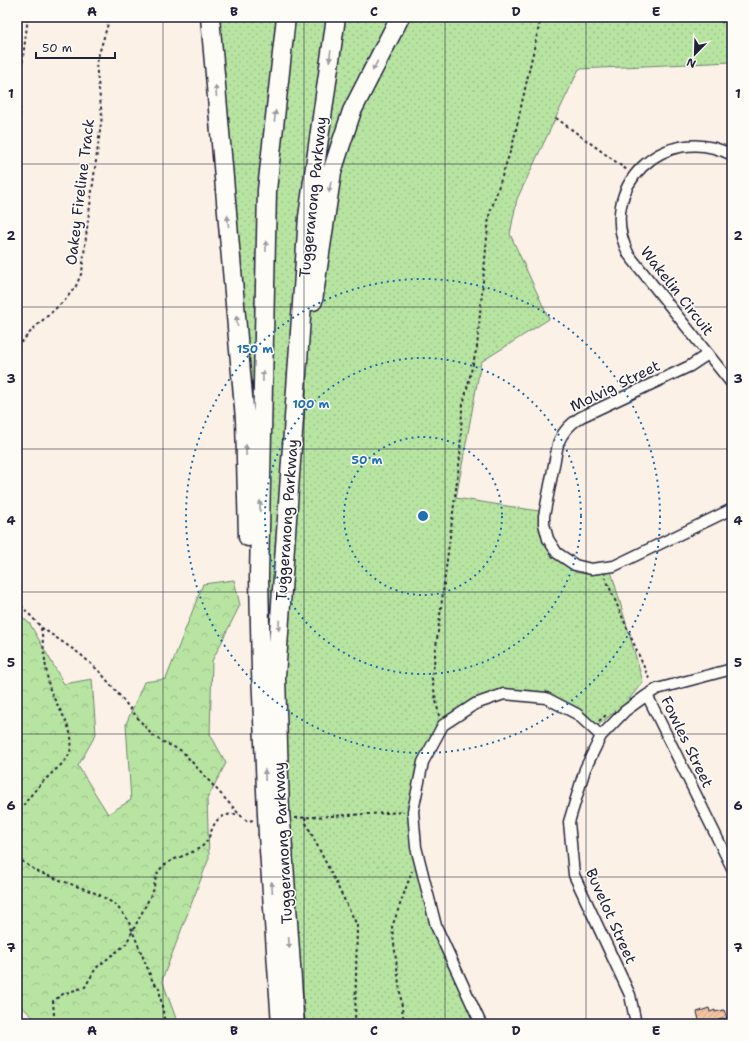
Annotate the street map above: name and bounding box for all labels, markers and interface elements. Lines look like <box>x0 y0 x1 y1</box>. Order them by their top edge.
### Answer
text: A <box>87 3 97 20</box>
text: B <box>230 3 238 20</box>
text: C <box>370 3 378 20</box>
text: D <box>511 3 521 20</box>
text: E <box>652 3 661 20</box>
scale bar <box>36 34 115 60</box>
north arrow <box>675 34 715 74</box>
text: 50 m <box>42 40 72 56</box>
one-way arrow <box>327 50 333 62</box>
text: N <box>684 54 698 71</box>
one-way arrow <box>372 60 378 72</box>
text: 1 <box>8 85 14 102</box>
one-way arrow <box>213 85 220 97</box>
text: 1 <box>735 85 741 102</box>
one-way arrow <box>272 110 278 122</box>
street label: Tuggeranong Parkway <box>295 115 331 279</box>
street label: Oakey Fireline Track <box>61 118 99 266</box>
one-way arrow <box>327 181 333 193</box>
one-way arrow <box>225 215 232 227</box>
text: 2 <box>6 227 16 244</box>
text: 2 <box>733 227 743 244</box>
one-way arrow <box>263 239 269 252</box>
street label: Wakelin Circuit <box>636 242 718 340</box>
one-way arrow <box>234 315 241 327</box>
text: 150 m <box>237 341 273 357</box>
street label: Molvig Street <box>567 356 663 416</box>
one-way arrow <box>260 369 266 382</box>
text: 3 <box>6 370 16 387</box>
text: 3 <box>733 370 743 387</box>
text: 100 m <box>293 396 330 412</box>
street label: Tuggeranong Parkway <box>271 438 303 602</box>
one-way arrow <box>243 443 249 456</box>
text: 50 m <box>352 452 383 468</box>
one-way arrow <box>257 499 263 512</box>
centre of rings <box>416 509 430 523</box>
text: 4 <box>6 512 16 529</box>
text: 4 <box>733 512 743 529</box>
one-way arrow <box>276 619 283 631</box>
text: 5 <box>7 654 15 671</box>
text: 5 <box>734 654 742 671</box>
street label: Fowles Street <box>656 693 718 791</box>
street label: Tuggeranong Parkway <box>269 762 297 924</box>
one-way arrow <box>262 768 268 781</box>
text: 6 <box>6 797 16 814</box>
text: 6 <box>733 797 743 814</box>
street label: Buvelot Street <box>581 865 641 967</box>
one-way arrow <box>268 881 275 893</box>
one-way arrow <box>286 937 292 949</box>
text: 7 <box>6 939 16 956</box>
text: 7 <box>733 939 743 956</box>
text: A <box>87 1022 97 1039</box>
text: B <box>230 1022 238 1039</box>
text: C <box>370 1022 378 1039</box>
text: D <box>511 1022 521 1039</box>
text: E <box>652 1022 661 1039</box>

